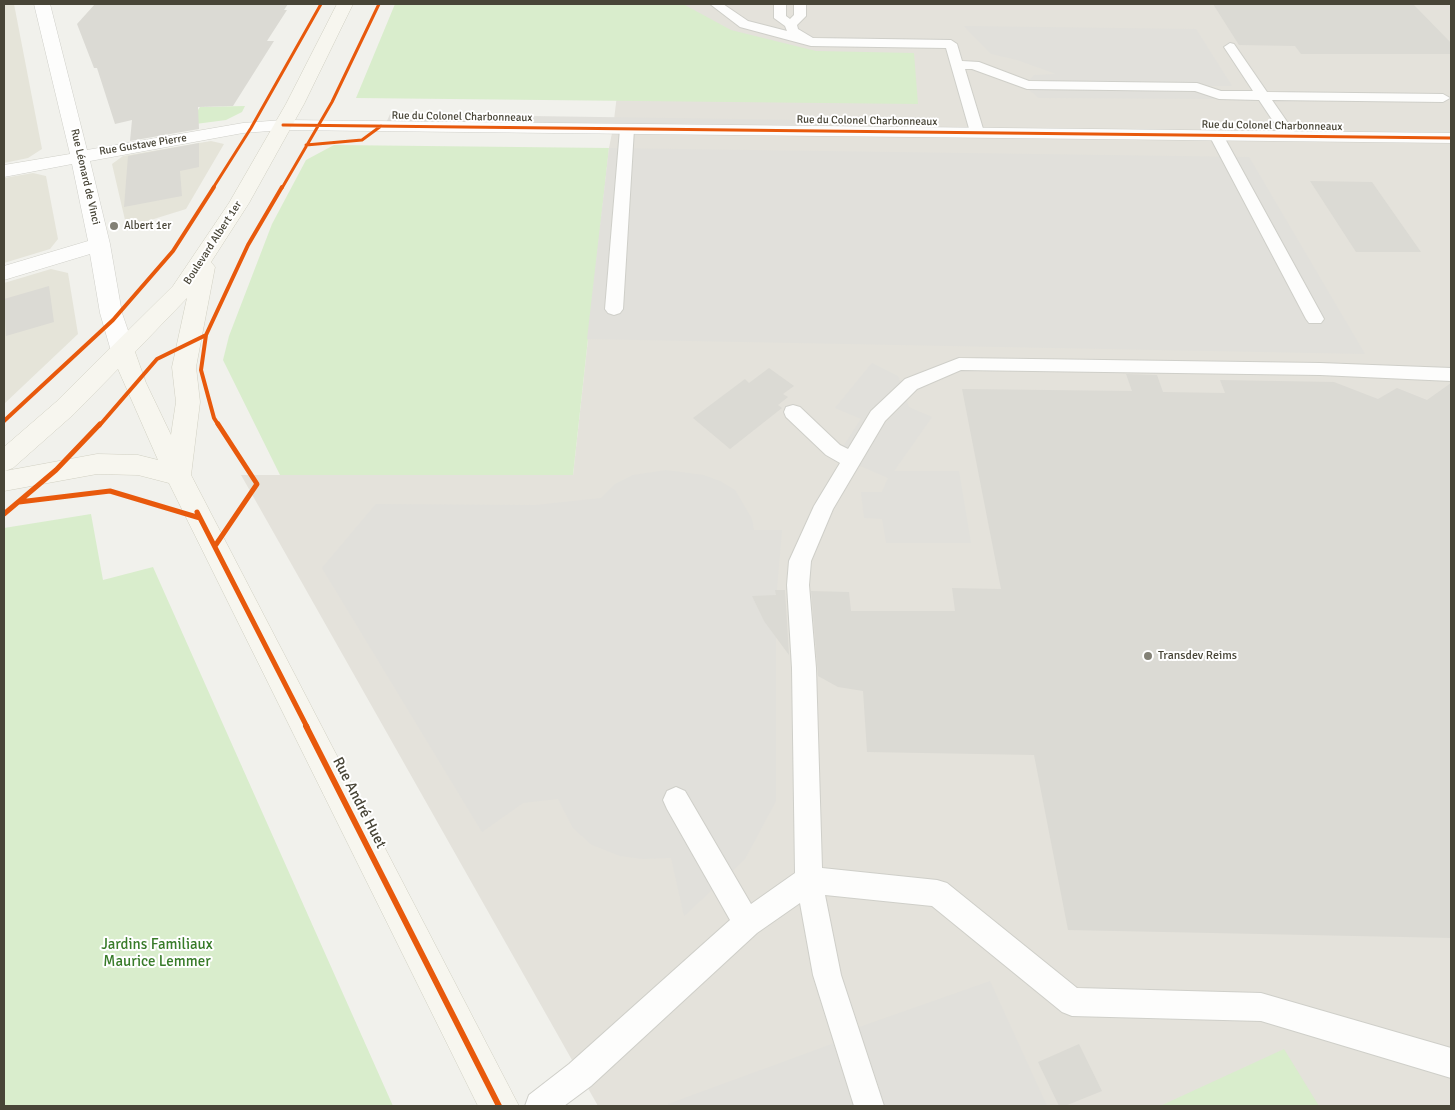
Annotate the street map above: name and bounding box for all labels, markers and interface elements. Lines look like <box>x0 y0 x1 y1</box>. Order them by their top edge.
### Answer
street label: Rue du Colonel Charbonneaux <box>392 109 532 125</box>
street label: Rue du Colonel Charbonneaux <box>797 113 937 129</box>
street label: Rue du Colonel Charbonneaux <box>1202 118 1342 134</box>
street label: Rue Léonard de Vinci <box>68 128 102 226</box>
street label: Rue Gustave Pierre <box>98 132 188 158</box>
street label: Boulevard Albert 1er <box>181 199 245 287</box>
place label: Albert 1er <box>124 219 171 233</box>
marker: Albert 1er <box>108 220 120 232</box>
place label: Transdev Reims <box>1158 649 1237 663</box>
marker: Transdev Reims <box>1142 650 1154 662</box>
street label: Rue André Huet <box>328 754 390 852</box>
park label: Jardins Familiaux Maurice Lemmer <box>101 936 213 971</box>

